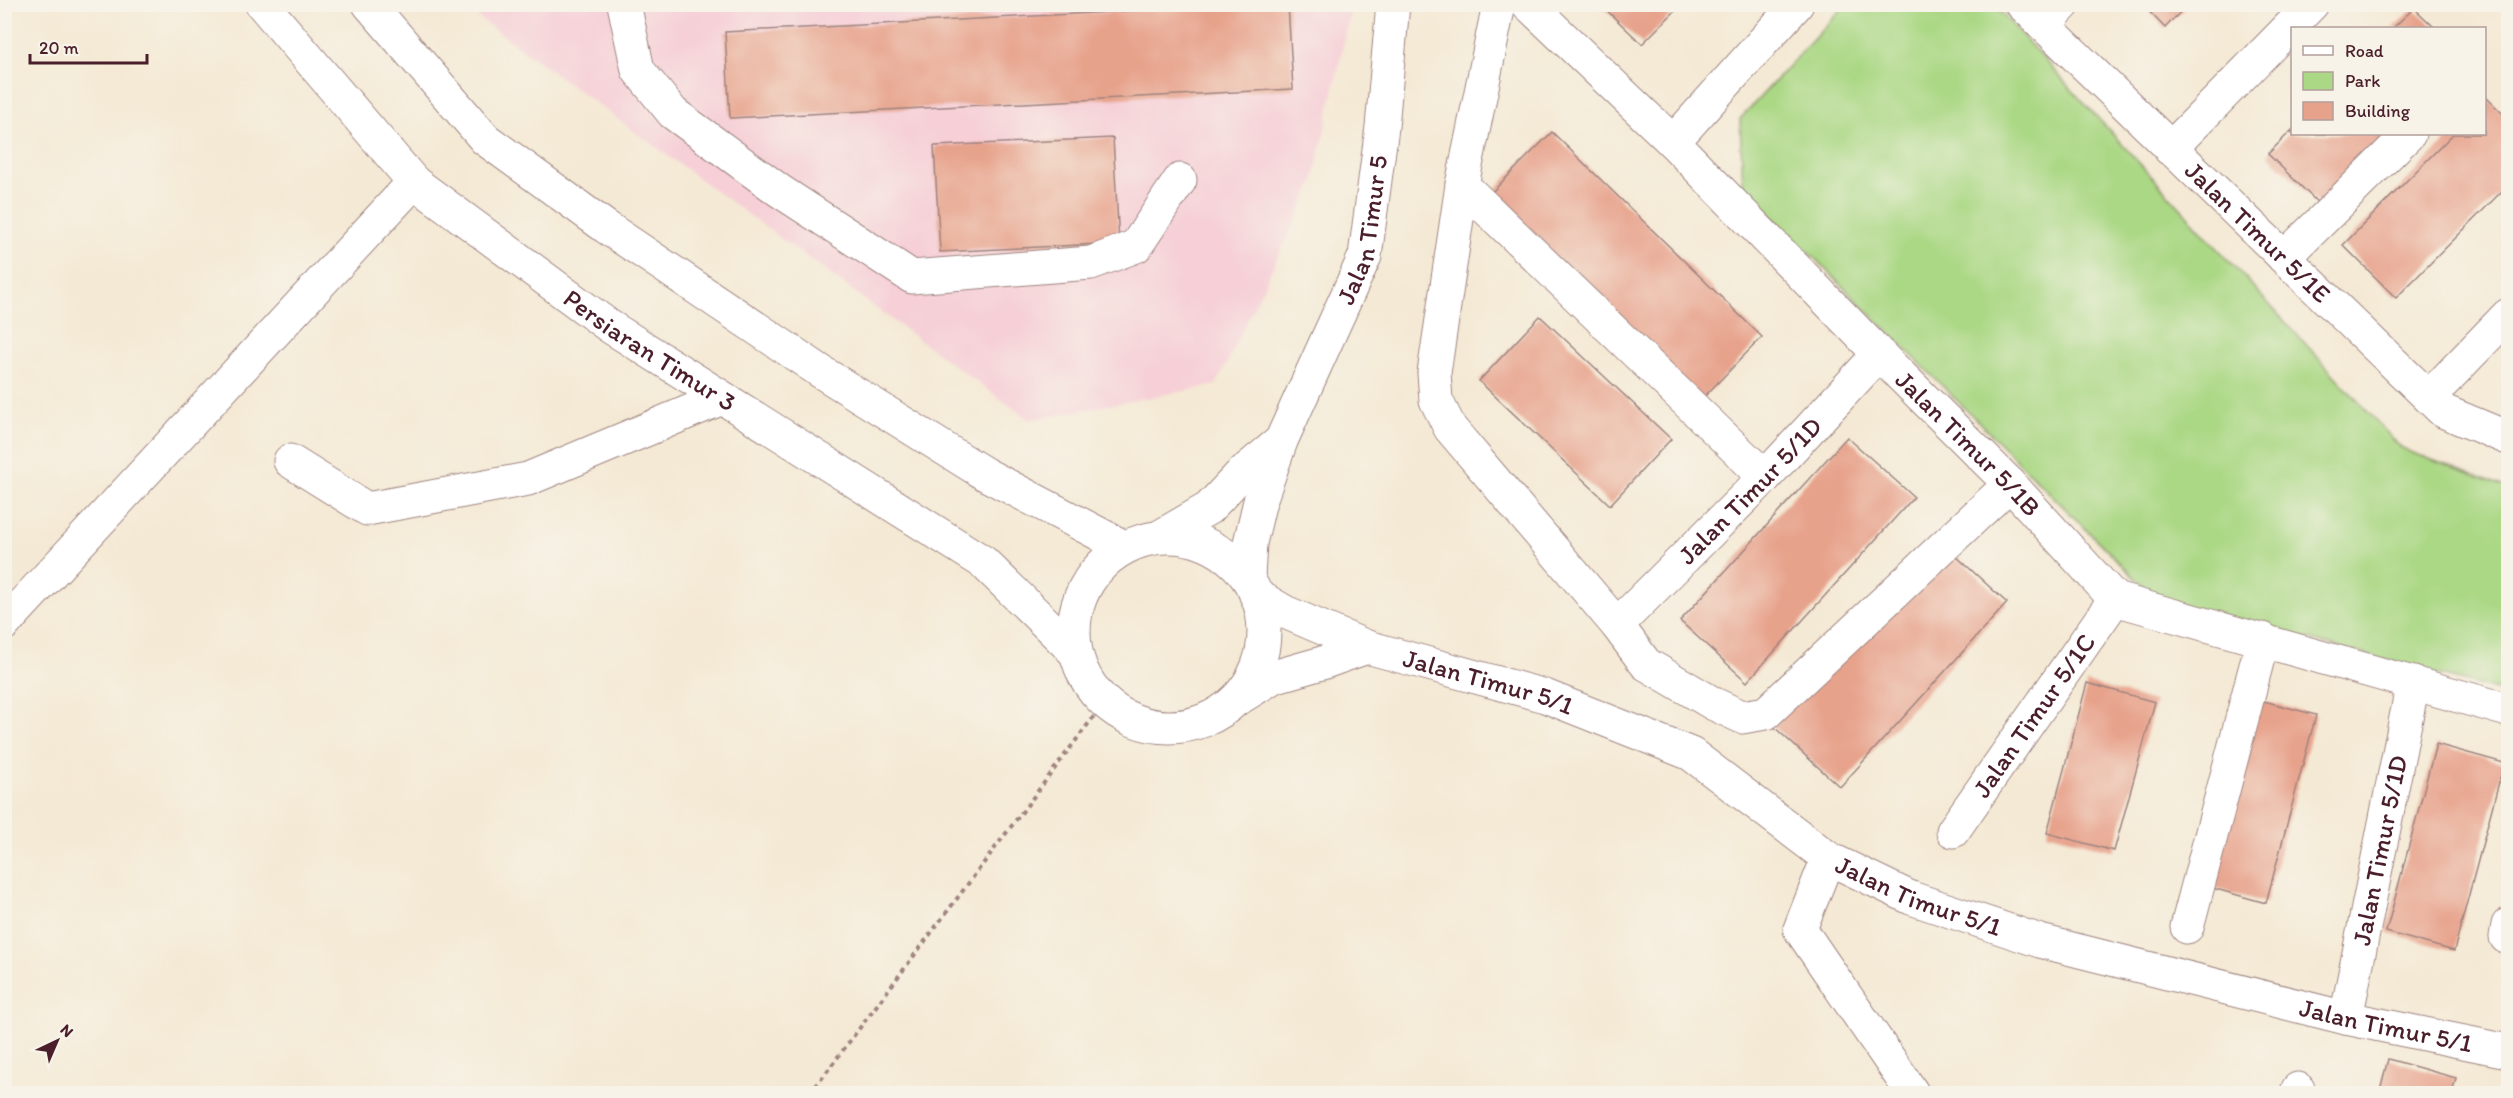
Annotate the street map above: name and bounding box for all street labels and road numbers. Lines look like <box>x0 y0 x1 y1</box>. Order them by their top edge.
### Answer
street label: Jalan Timur 5 <box>1329 153 1394 309</box>
street label: Jalan Timur 5/1E <box>2178 154 2337 310</box>
street label: Persiaran Timur 3 <box>557 282 742 418</box>
street label: Jalan Timur 5/1B <box>1889 364 2047 523</box>
street label: Jalan Timur 5/1D <box>1671 410 1829 571</box>
street label: Jalan Timur 5/1C <box>1965 627 2102 804</box>
street label: Jalan Timur 5/1 <box>1400 642 1578 722</box>
street label: Jalan Timur 5/1D <box>2345 752 2414 948</box>
street label: Jalan Timur 5/1 <box>1831 848 2006 943</box>
street label: Jalan Timur 5/1 <box>2296 991 2475 1059</box>

